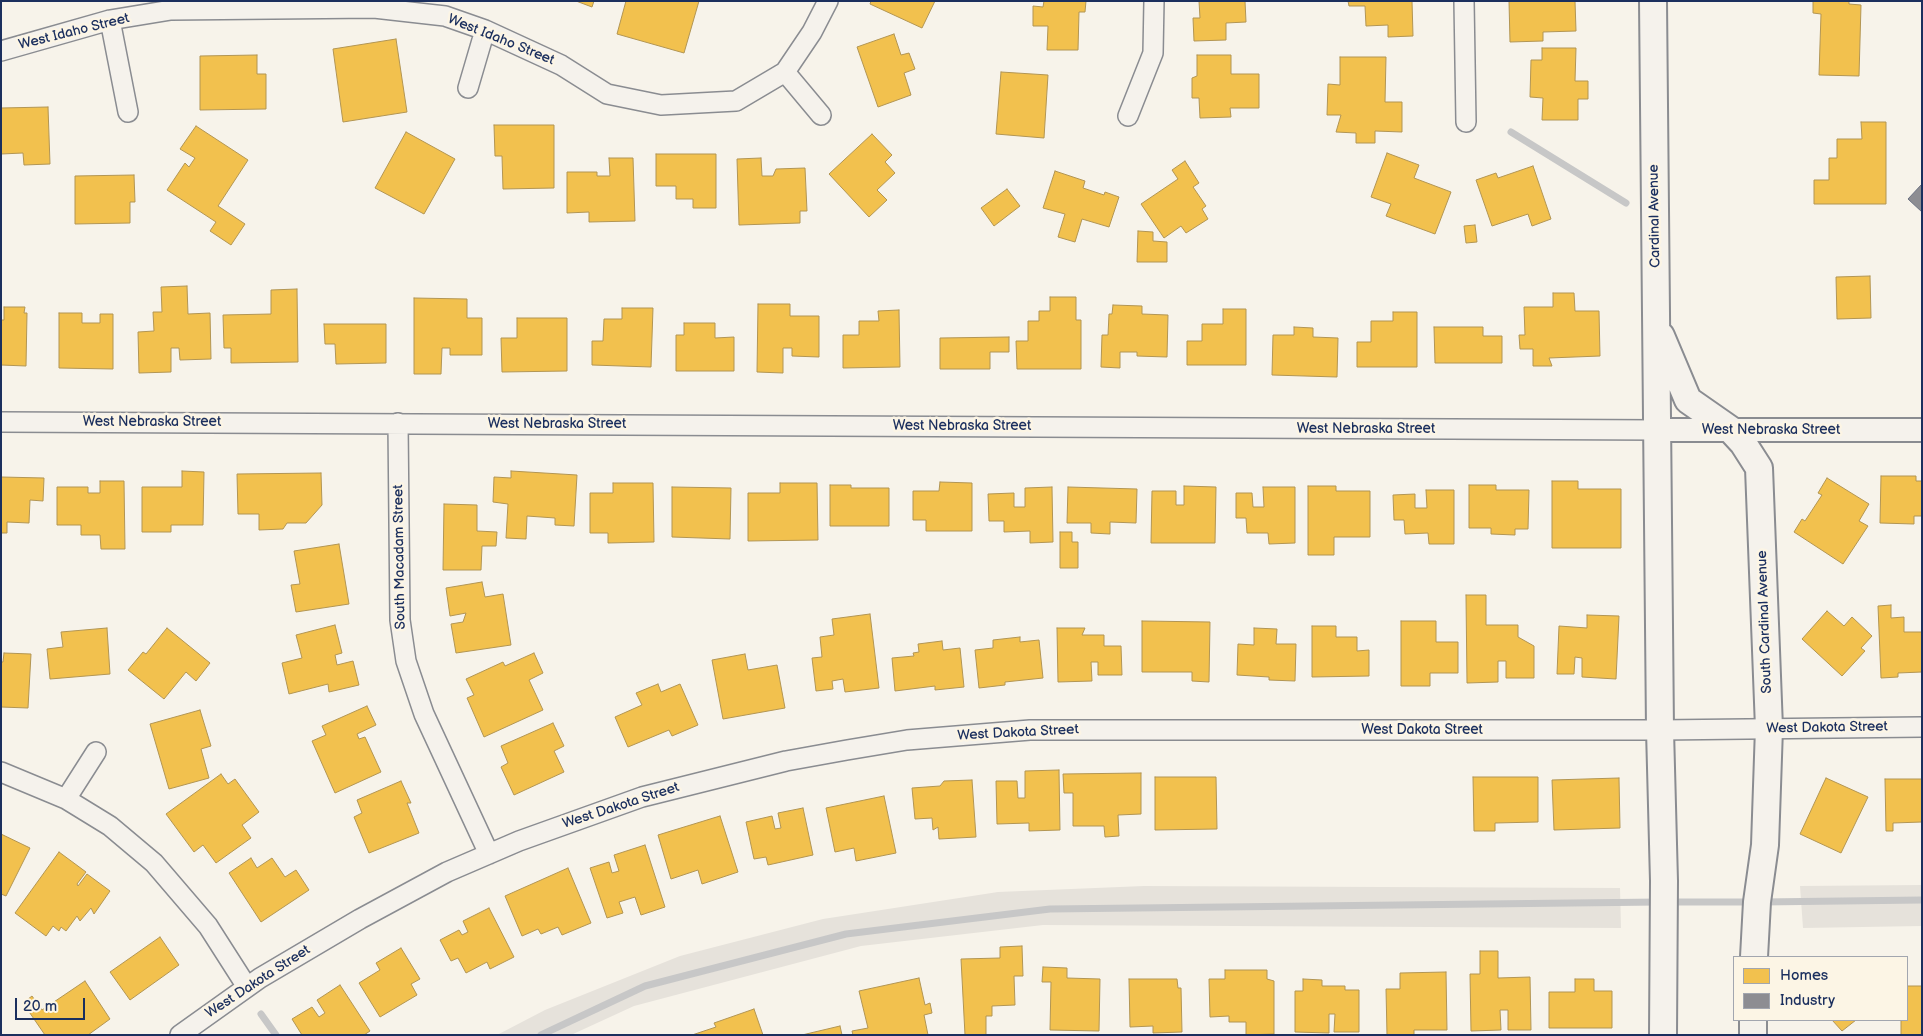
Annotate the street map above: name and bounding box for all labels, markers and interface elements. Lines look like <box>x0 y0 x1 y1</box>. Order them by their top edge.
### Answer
street label: West Idaho Street <box>17 10 131 54</box>
street label: West Idaho Street <box>445 11 557 69</box>
street label: Cardinal Avenue <box>1646 164 1664 268</box>
street label: West Nebraska Street <box>83 414 221 430</box>
street label: West Nebraska Street <box>488 416 626 432</box>
street label: West Nebraska Street <box>893 418 1031 434</box>
street label: West Nebraska Street <box>1297 421 1435 437</box>
street label: West Nebraska Street <box>1702 422 1840 438</box>
street label: South Macadam Street <box>390 484 410 630</box>
street label: South Cardinal Avenue <box>1754 550 1776 694</box>
street label: West Dakota Street <box>1766 719 1888 737</box>
street label: West Dakota Street <box>957 721 1079 745</box>
street label: West Dakota Street <box>1361 722 1483 738</box>
street label: West Dakota Street <box>561 779 681 833</box>
street label: West Dakota Street <box>202 942 314 1022</box>
legend <box>1733 956 1908 1021</box>
text: Homes <box>1780 966 1828 985</box>
scale bar <box>18 988 88 1020</box>
text: Industry <box>1780 991 1835 1010</box>
text: 20 m <box>23 997 57 1016</box>

